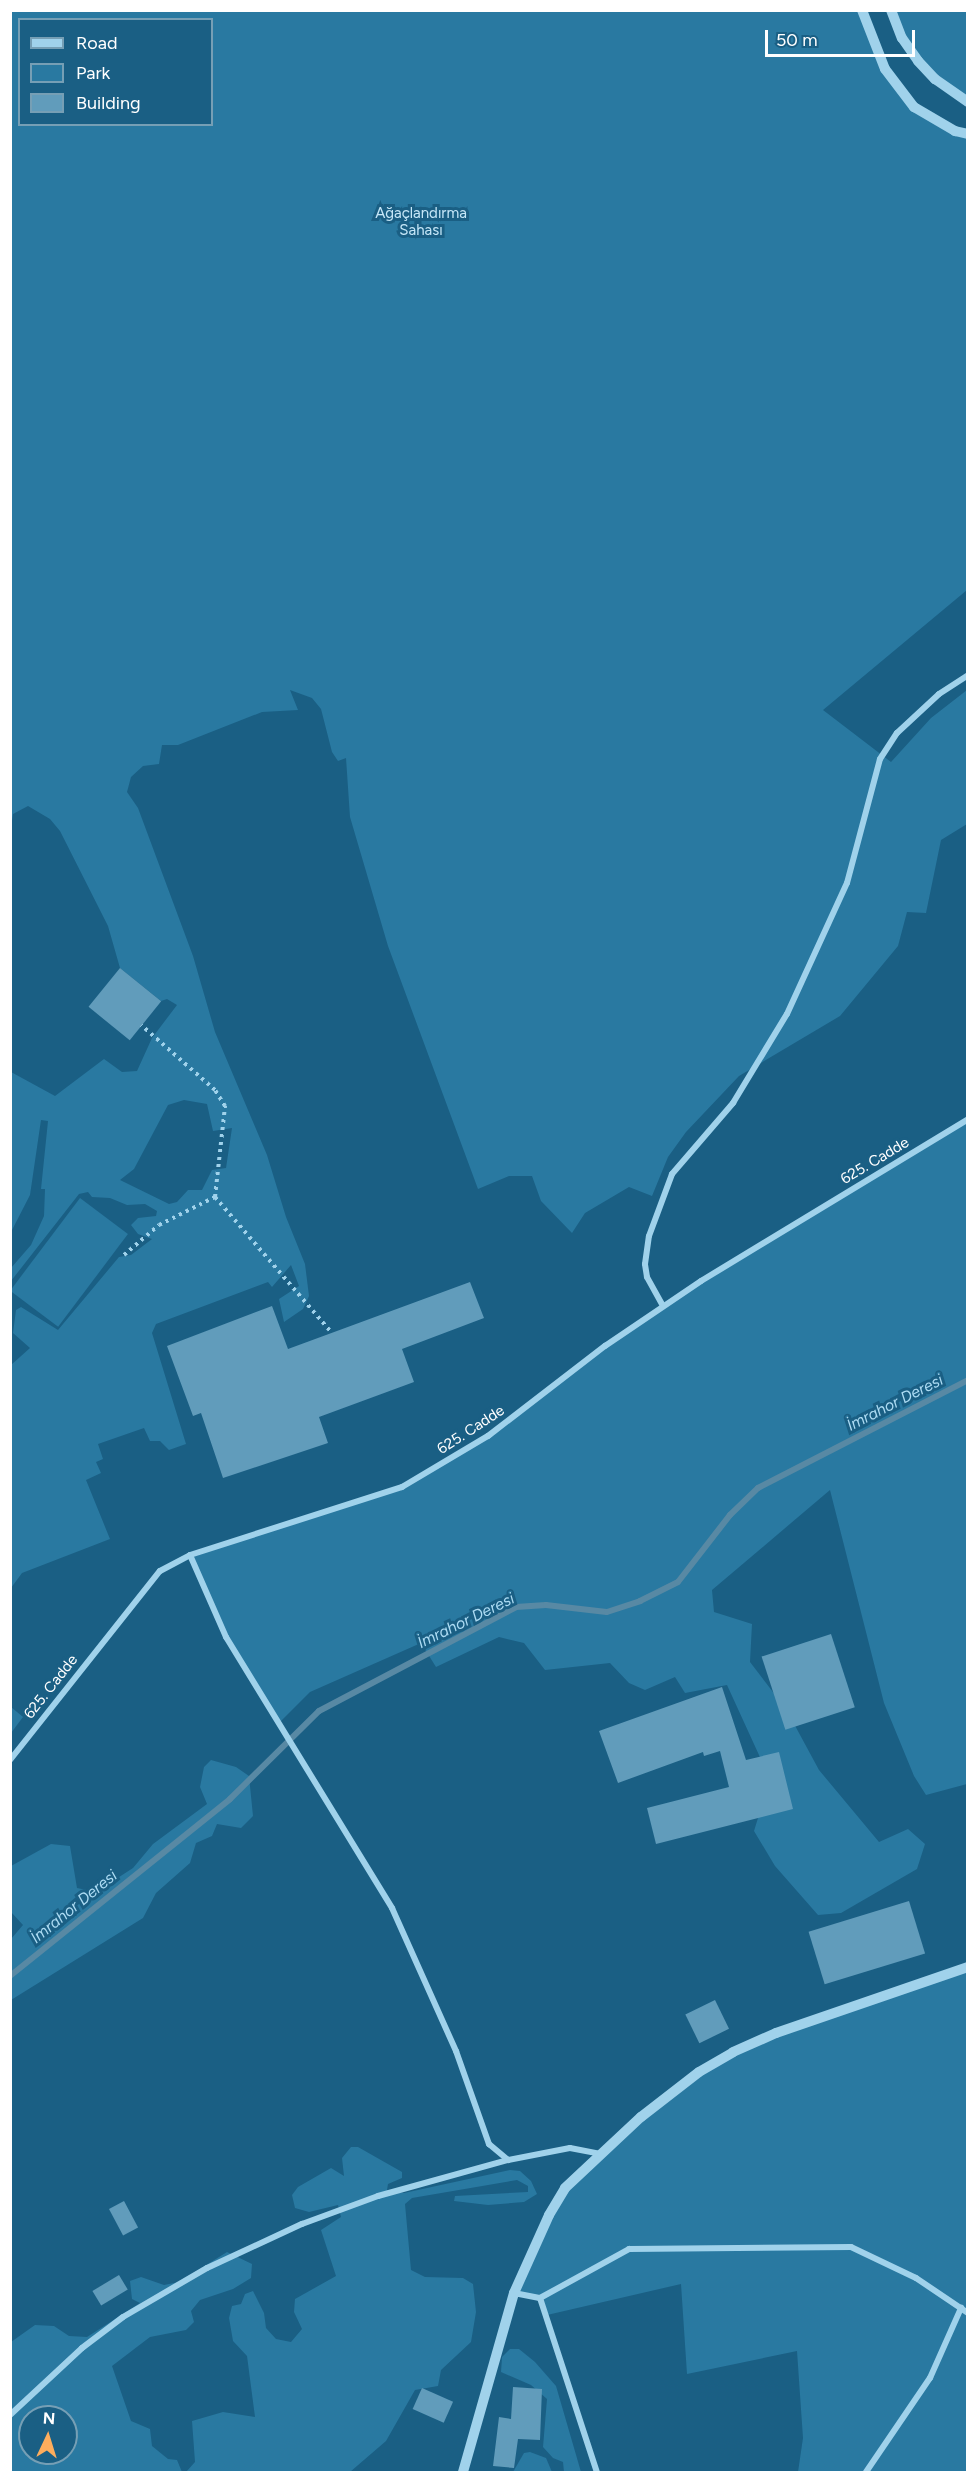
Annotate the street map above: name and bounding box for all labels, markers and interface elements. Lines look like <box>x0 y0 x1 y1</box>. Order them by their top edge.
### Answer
legend <box>18 18 213 126</box>
scale bar <box>768 18 918 56</box>
text: 50 m <box>776 29 818 51</box>
text: Road <box>76 32 117 54</box>
text: Park <box>76 62 110 84</box>
text: Building <box>76 92 141 114</box>
park label: Ağaçlandırma Sahası <box>375 204 467 239</box>
street label: 625. Cadde <box>838 1134 912 1188</box>
water label: İmrahor Deresi <box>844 1370 946 1436</box>
street label: 625. Cadde <box>434 1402 508 1458</box>
water label: İmrahor Deresi <box>414 1589 518 1653</box>
street label: 625. Cadde <box>20 1651 82 1723</box>
water label: İmrahor Deresi <box>27 1866 121 1948</box>
north arrow <box>18 2405 78 2465</box>
text: N <box>42 2409 56 2428</box>

